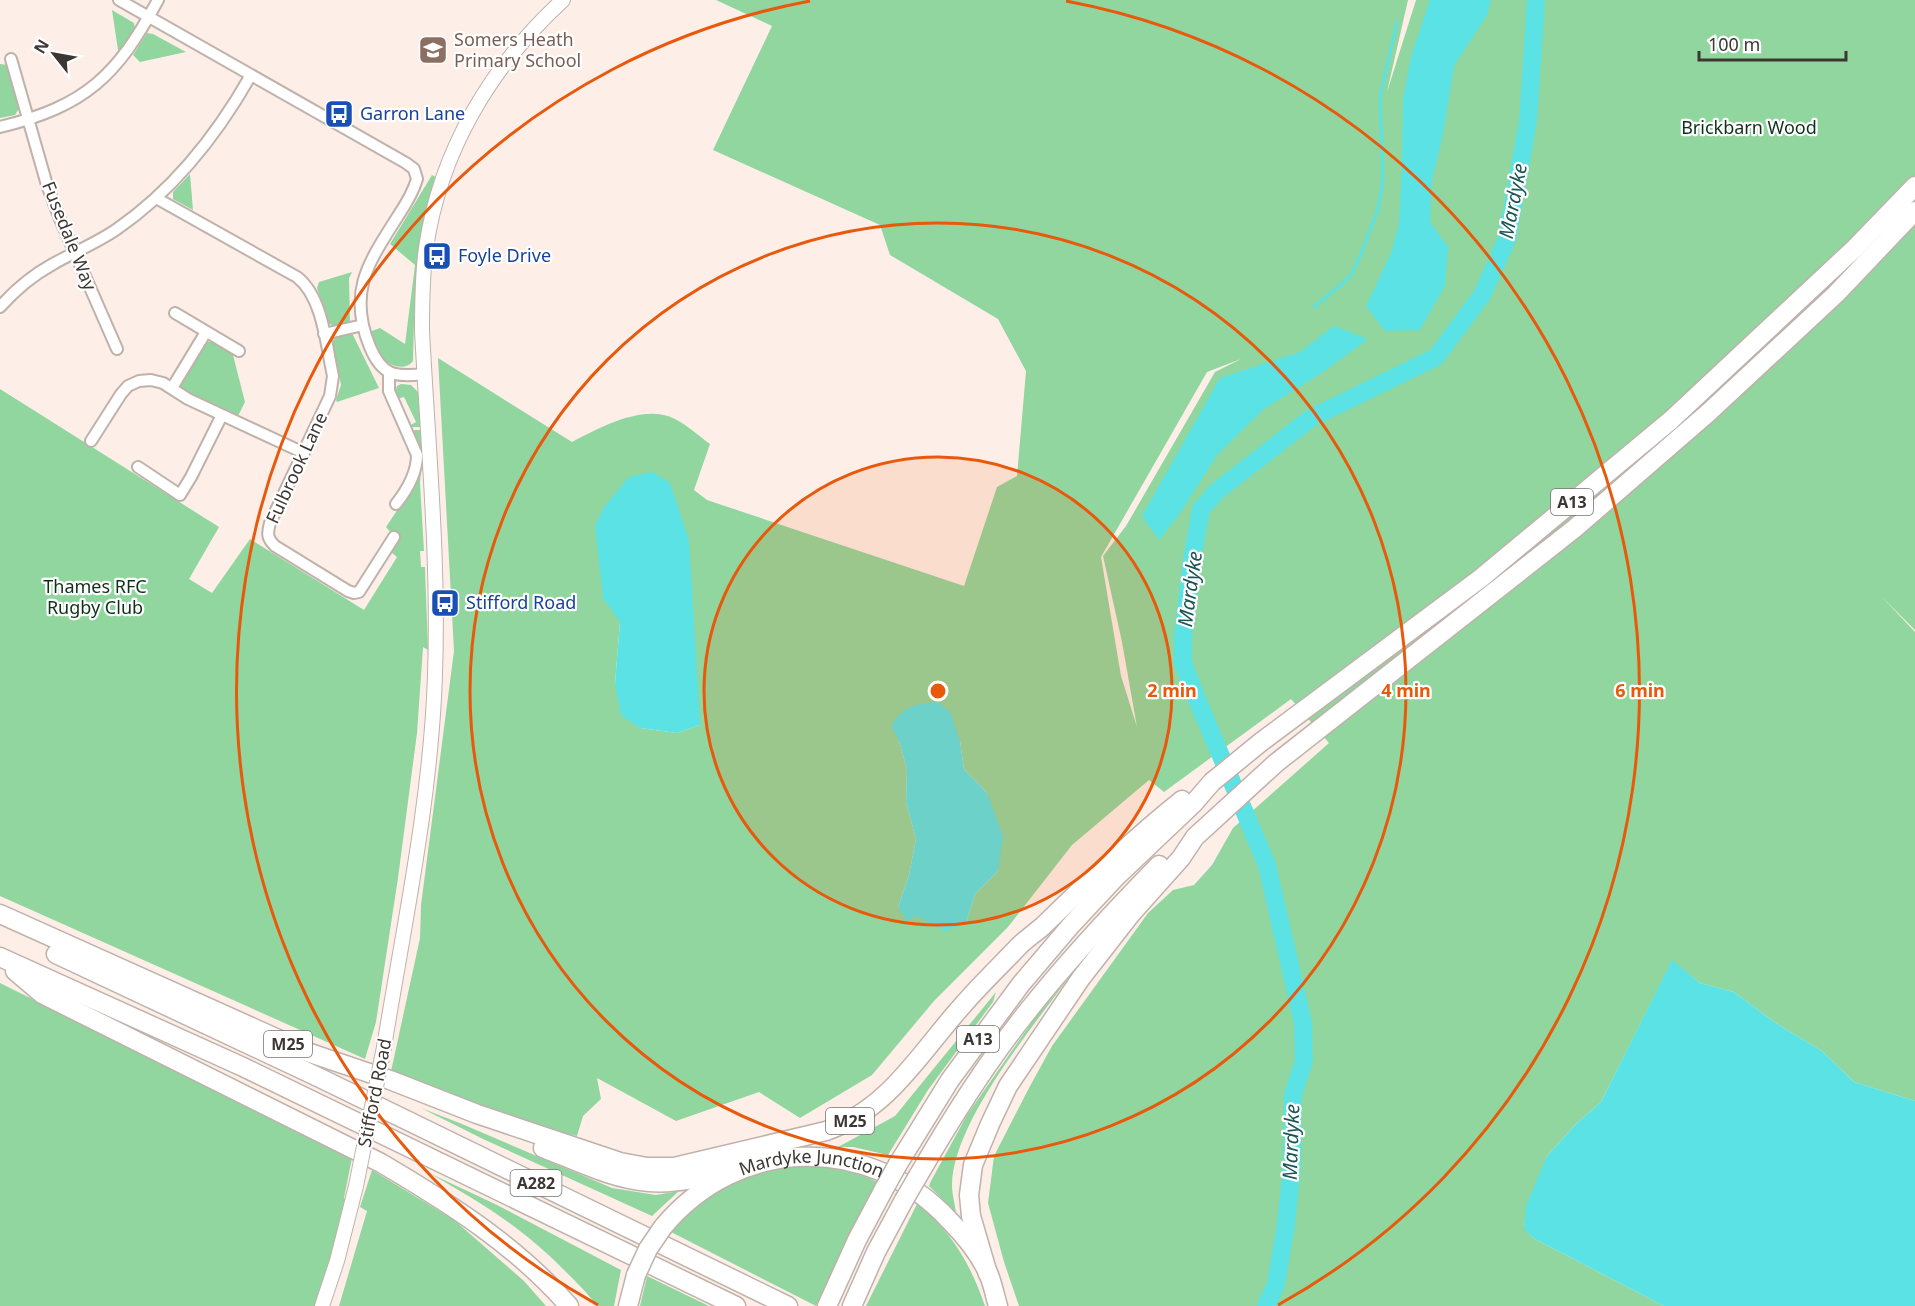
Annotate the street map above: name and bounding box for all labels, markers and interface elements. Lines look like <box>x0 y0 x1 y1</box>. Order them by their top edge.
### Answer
north arrow <box>24 24 84 84</box>
scale bar <box>1699 24 1846 62</box>
place label: Somers Heath Primary School <box>454 27 581 72</box>
text: 100 m <box>1708 32 1760 56</box>
school or university icon: Somers Heath Primary School <box>417 34 449 66</box>
text: N <box>28 35 54 58</box>
bus stop icon: Garron Lane <box>323 98 355 130</box>
place label: Garron Lane <box>360 101 465 125</box>
park label: Brickbarn Wood <box>1681 115 1817 139</box>
water label: Mardyke <box>1492 161 1533 241</box>
street label: Fusedale Way <box>37 178 103 294</box>
bus stop icon: Foyle Drive <box>421 240 453 272</box>
place label: Foyle Drive <box>458 243 551 267</box>
street label: Fulbrook Lane <box>260 408 332 527</box>
road number: A13 <box>1551 489 1593 515</box>
water label: Mardyke <box>1171 549 1208 629</box>
park label: Thames RFC Rugby Club <box>43 574 147 619</box>
bus stop icon: Stifford Road <box>429 587 461 619</box>
place label: Stifford Road <box>466 590 576 614</box>
text: 2 min <box>1147 678 1197 702</box>
text: 4 min <box>1381 678 1431 702</box>
text: 6 min <box>1615 678 1665 702</box>
centre of rings <box>928 681 948 701</box>
road number: A13 <box>957 1026 999 1052</box>
road number: M25 <box>264 1031 312 1057</box>
street label: Stifford Road <box>352 1036 396 1149</box>
water label: Mardyke <box>1276 1103 1305 1181</box>
road number: M25 <box>826 1108 874 1134</box>
street label: Mardyke Junction <box>735 1144 888 1183</box>
road number: A282 <box>510 1170 562 1196</box>

